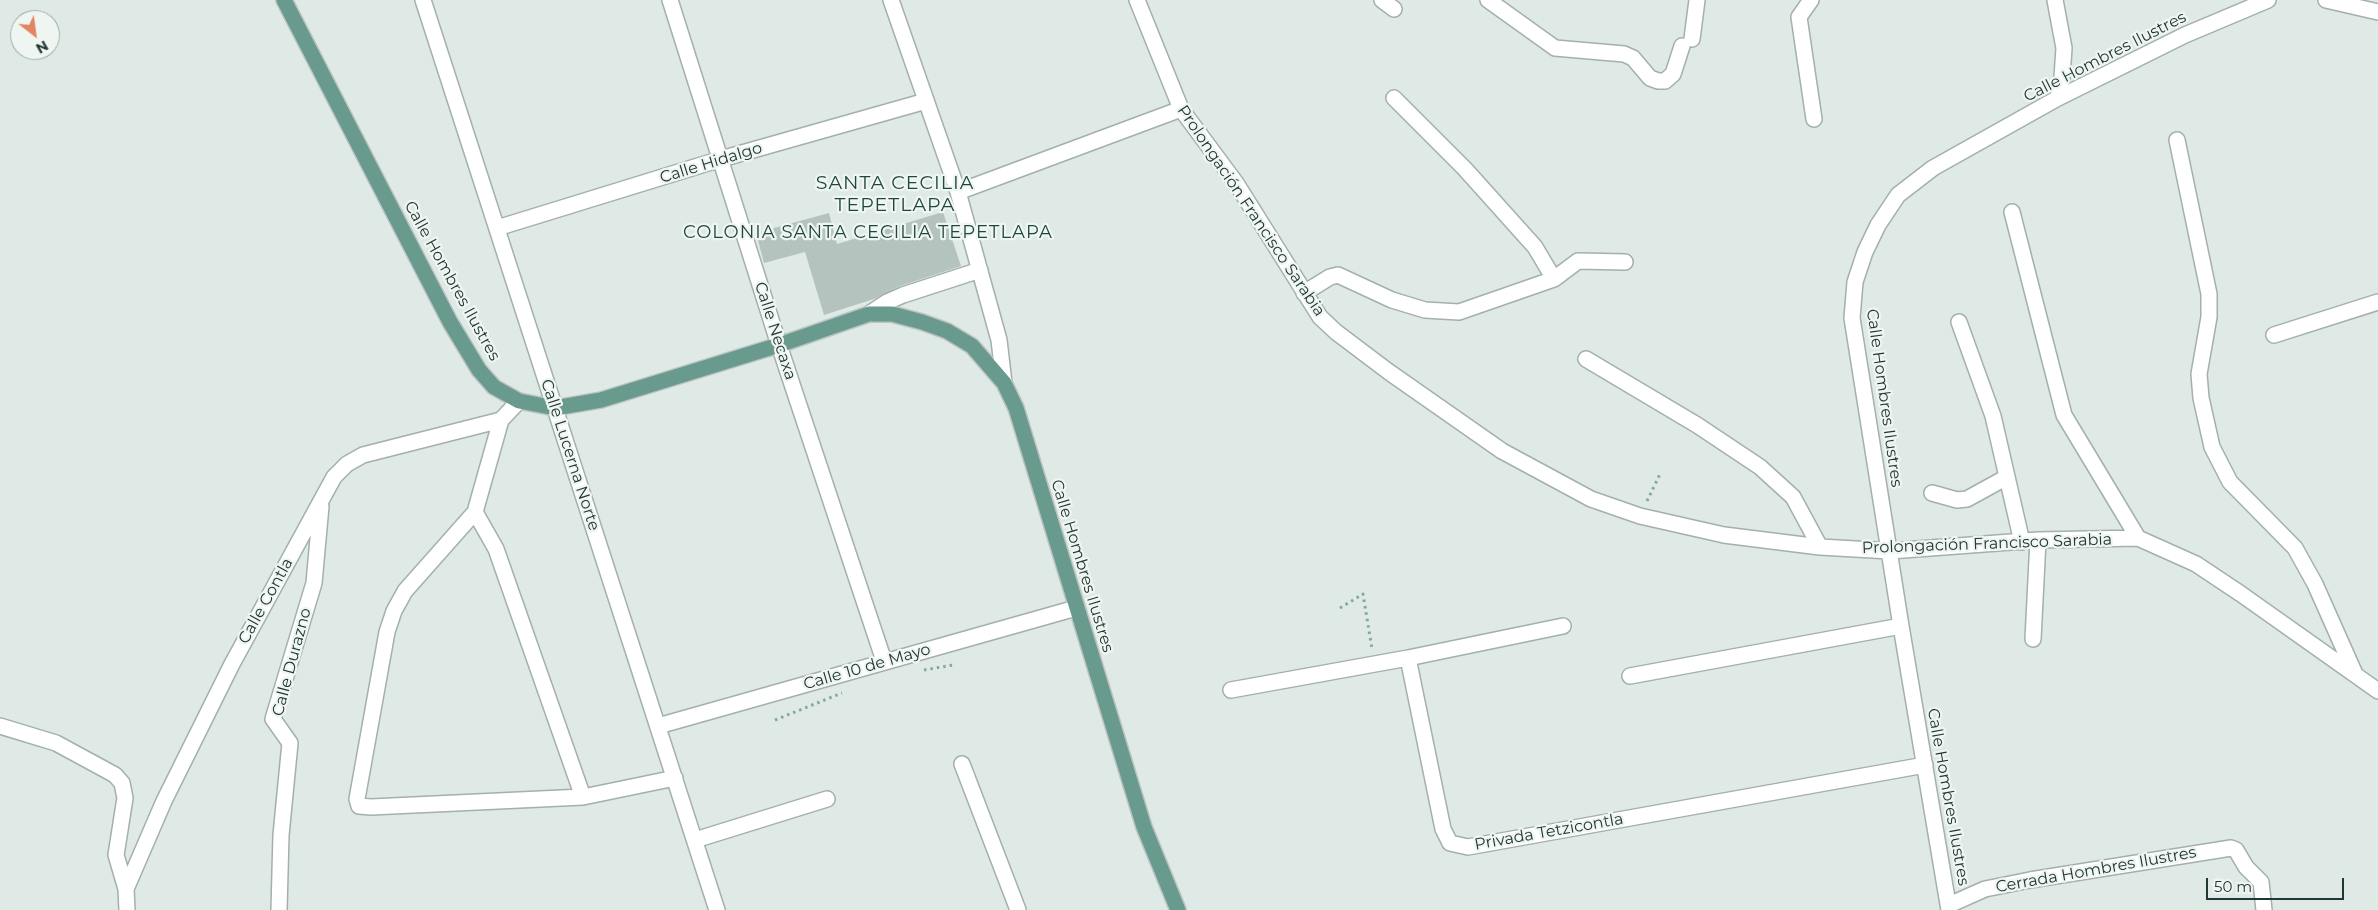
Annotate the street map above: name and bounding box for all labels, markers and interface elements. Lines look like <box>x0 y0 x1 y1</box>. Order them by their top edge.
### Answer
street label: Calle Hombres Ilustres <box>2021 8 2189 106</box>
north arrow <box>10 10 60 60</box>
text: N <box>33 37 51 58</box>
street label: Prolongación Francisco Sarabia <box>1173 102 1329 320</box>
street label: Calle Hidalgo <box>657 138 765 188</box>
district label: SANTA CECILIA TEPETLAPA <box>814 172 976 216</box>
street label: Calle Hombres Ilustres <box>400 198 504 364</box>
district label: COLONIA SANTA CECILIA TEPETLAPA <box>679 222 1057 244</box>
street label: Calle Necaxa <box>750 279 800 383</box>
street label: Calle Hombres Ilustres <box>1862 308 1906 488</box>
street label: Calle Lucerna Norte <box>536 377 604 533</box>
street label: Calle Hombres Ilustres <box>1047 477 1117 655</box>
street label: Prolongación Francisco Sarabia <box>1862 530 2112 558</box>
street label: Calle Contla <box>235 555 297 647</box>
street label: Calle Durazno <box>268 606 316 718</box>
street label: Calle 10 de Mayo <box>801 640 933 694</box>
street label: Calle Hombres Ilustres <box>1923 707 1973 887</box>
street label: Privada Tetzicontla <box>1473 809 1625 855</box>
street label: Cerrada Hombres Ilustres <box>1994 843 2198 897</box>
scale bar <box>2208 868 2346 900</box>
text: 50 m <box>2214 877 2252 896</box>

